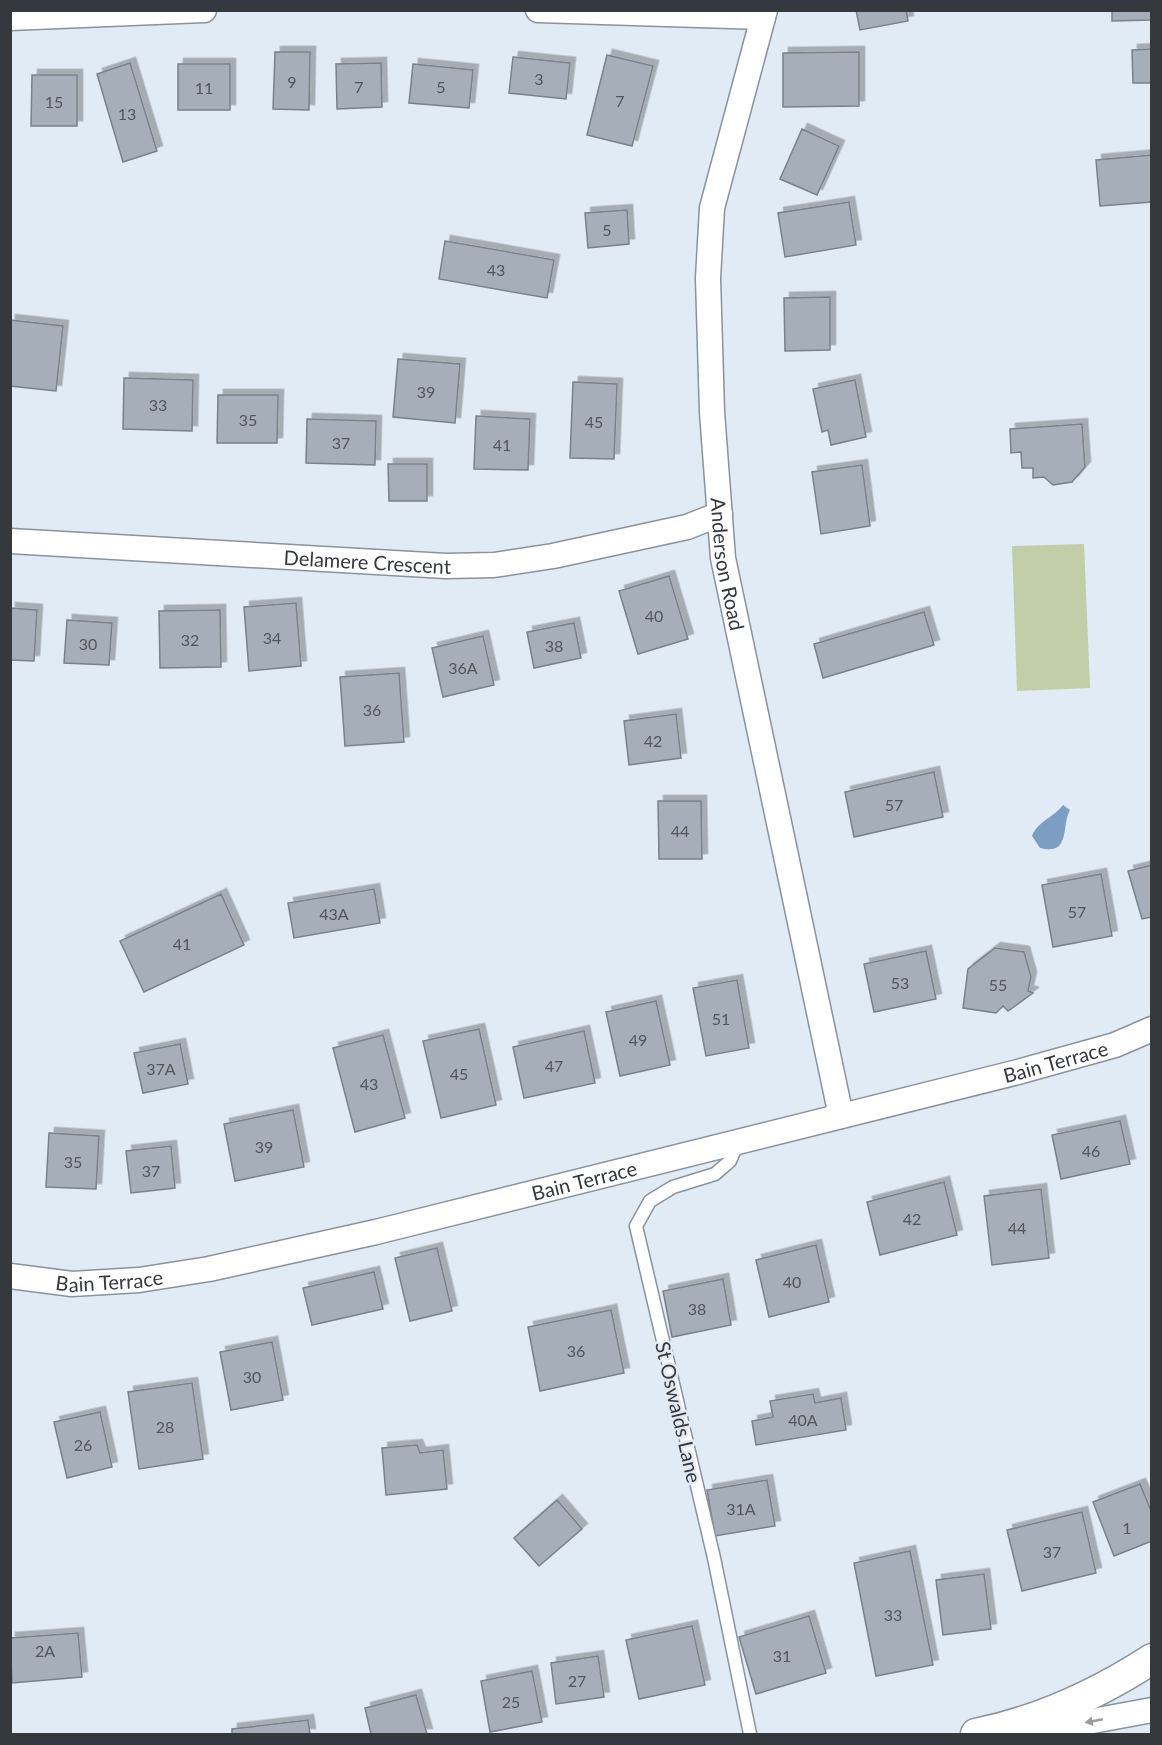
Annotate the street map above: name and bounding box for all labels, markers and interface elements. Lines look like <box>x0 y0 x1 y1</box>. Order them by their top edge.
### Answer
house number: 3 <box>534 69 544 88</box>
house number: 9 <box>287 72 297 91</box>
house number: 7 <box>354 77 364 96</box>
house number: 5 <box>436 77 446 96</box>
house number: 11 <box>195 78 213 97</box>
house number: 7 <box>615 91 625 110</box>
house number: 15 <box>45 92 63 111</box>
house number: 13 <box>118 104 136 123</box>
house number: 5 <box>602 220 612 239</box>
house number: 43 <box>487 260 505 279</box>
house number: 39 <box>417 382 435 401</box>
house number: 33 <box>149 395 167 414</box>
house number: 35 <box>239 410 257 429</box>
house number: 45 <box>585 412 603 431</box>
house number: 37 <box>332 433 350 452</box>
house number: 41 <box>493 435 511 454</box>
street label: Anderson Road <box>706 497 750 633</box>
street label: Delamere Crescent <box>283 545 451 578</box>
house number: 40 <box>645 606 663 625</box>
house number: 34 <box>263 628 281 647</box>
house number: 32 <box>181 630 199 649</box>
house number: 30 <box>79 634 97 653</box>
house number: 38 <box>545 636 563 655</box>
house number: 36A <box>448 658 478 677</box>
house number: 36 <box>363 700 381 719</box>
house number: 42 <box>644 731 662 750</box>
house number: 57 <box>885 795 903 814</box>
house number: 44 <box>671 821 689 840</box>
house number: 57 <box>1068 902 1086 921</box>
house number: 43A <box>319 904 349 923</box>
house number: 41 <box>173 934 191 953</box>
house number: 53 <box>891 973 909 992</box>
house number: 55 <box>989 975 1007 994</box>
house number: 51 <box>712 1009 730 1028</box>
house number: 49 <box>629 1030 647 1049</box>
street label: Bain Terrace <box>1001 1036 1110 1087</box>
house number: 47 <box>545 1056 563 1075</box>
house number: 37A <box>146 1059 176 1078</box>
house number: 45 <box>450 1064 468 1083</box>
house number: 43 <box>360 1074 378 1093</box>
house number: 39 <box>255 1137 273 1156</box>
house number: 46 <box>1082 1141 1100 1160</box>
house number: 35 <box>64 1152 82 1171</box>
street label: Bain Terrace <box>529 1155 639 1205</box>
house number: 37 <box>142 1161 160 1180</box>
house number: 42 <box>903 1209 921 1228</box>
house number: 44 <box>1008 1218 1026 1237</box>
street label: Bain Terrace <box>54 1264 165 1296</box>
house number: 40 <box>783 1272 801 1291</box>
house number: 38 <box>688 1299 706 1318</box>
street label: St Oswalds Lane <box>651 1339 707 1485</box>
house number: 36 <box>567 1341 585 1360</box>
house number: 30 <box>243 1367 261 1386</box>
house number: 40A <box>788 1410 818 1429</box>
house number: 28 <box>156 1417 174 1436</box>
house number: 26 <box>74 1435 92 1454</box>
house number: 31A <box>726 1499 756 1518</box>
house number: 1 <box>1122 1518 1132 1537</box>
house number: 37 <box>1043 1542 1061 1561</box>
house number: 33 <box>884 1605 902 1624</box>
house number: 2A <box>35 1641 55 1660</box>
house number: 31 <box>773 1646 791 1665</box>
house number: 27 <box>568 1671 586 1690</box>
house number: 25 <box>502 1692 520 1711</box>
one-way arrow <box>1084 1717 1103 1726</box>

